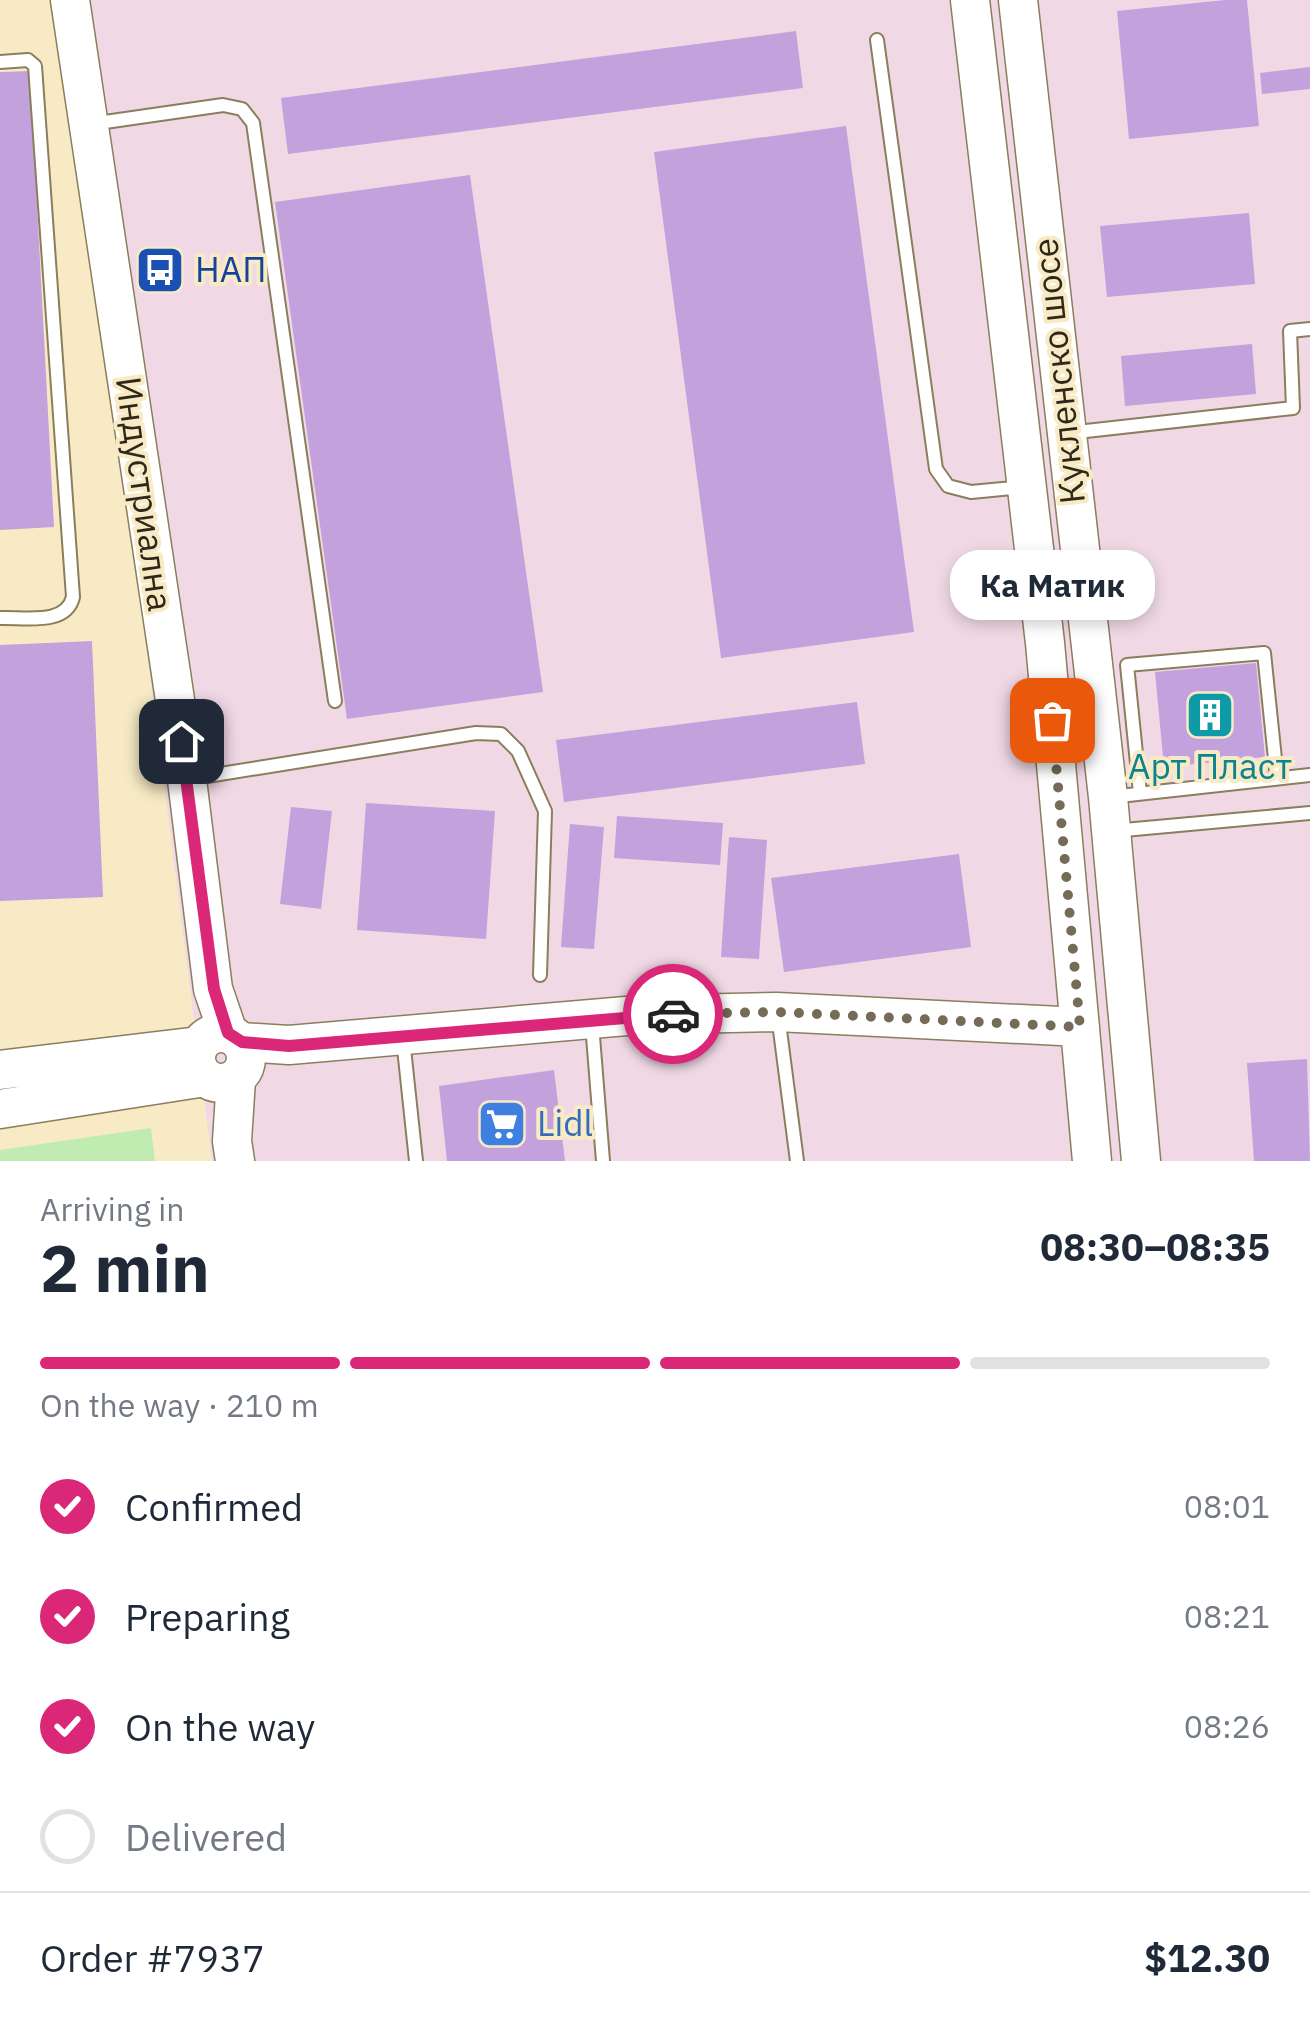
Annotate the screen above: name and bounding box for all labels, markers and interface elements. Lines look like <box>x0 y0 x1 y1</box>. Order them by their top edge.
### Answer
street label: Кукленско шосе <box>1021 236 1095 506</box>
bus stop icon: НАП <box>134 244 186 296</box>
place label: НАП <box>195 246 266 292</box>
street label: Индустриална <box>106 374 184 614</box>
callout: Ка Матик <box>950 550 1154 620</box>
text: Ка Матик <box>980 564 1125 606</box>
pin <box>1010 678 1095 763</box>
building icon: Арт Пласт <box>1184 689 1236 741</box>
icon: bag <box>1025 693 1080 748</box>
pin <box>139 699 224 784</box>
icon: home <box>154 714 209 769</box>
place label: Арт Пласт <box>1128 743 1292 789</box>
courier <box>623 964 723 1064</box>
icon: car <box>646 987 701 1042</box>
supermarket icon: Lidl <box>476 1098 528 1150</box>
place label: Lidl <box>537 1100 593 1146</box>
text: Arriving in <box>40 1188 185 1230</box>
text: 08:30–08:35 <box>1040 1222 1270 1271</box>
text: 2 min <box>40 1225 210 1310</box>
text: On the way · 210 m <box>40 1384 319 1426</box>
icon: check <box>40 1479 95 1534</box>
text: Confirmed <box>125 1482 303 1531</box>
text: 08:01 <box>1184 1485 1270 1527</box>
icon: check <box>40 1589 95 1644</box>
text: Preparing <box>125 1592 290 1641</box>
text: 08:21 <box>1184 1595 1270 1637</box>
icon: check <box>40 1699 95 1754</box>
text: On the way <box>125 1702 315 1751</box>
text: 08:26 <box>1184 1705 1270 1747</box>
text: Delivered <box>125 1812 287 1861</box>
text: Order #7937 <box>40 1933 265 1982</box>
text: $12.30 <box>1144 1933 1270 1982</box>

